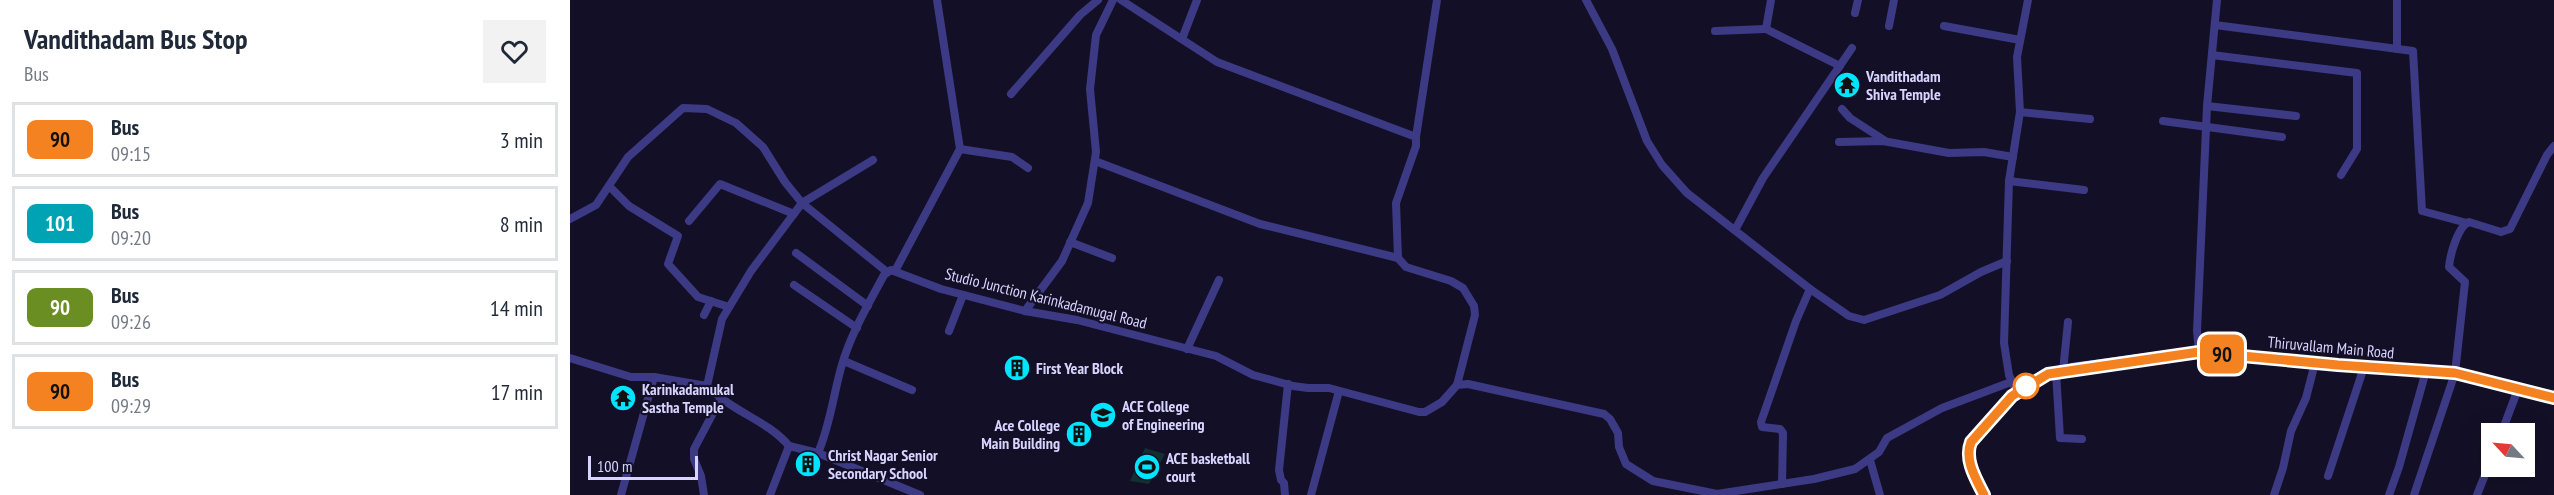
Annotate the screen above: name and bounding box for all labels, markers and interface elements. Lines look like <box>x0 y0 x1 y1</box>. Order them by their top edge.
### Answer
text: Vandithadam Bus Stop <box>24 20 247 57</box>
button: heart <box>483 20 546 83</box>
text: Bus <box>24 61 49 87</box>
place label: Vandithadam Shiva Temple <box>1865 66 1941 104</box>
temple icon: Vandithadam Shiva Temple <box>1832 70 1862 100</box>
text: Bus <box>111 113 139 141</box>
text: 90 <box>50 126 70 153</box>
text: 3 min <box>500 126 543 154</box>
text: 09:15 <box>111 141 151 167</box>
text: Bus <box>111 197 139 225</box>
text: 101 <box>45 210 75 237</box>
text: 8 min <box>500 210 543 238</box>
text: 09:20 <box>111 225 151 251</box>
street label: Studio Junction Karinkadamugal Road <box>943 263 1149 333</box>
text: Bus <box>111 281 139 309</box>
text: 90 <box>50 294 70 321</box>
text: 14 min <box>490 294 543 322</box>
text: 09:26 <box>111 309 151 335</box>
street label: Thiruvallam Main Road <box>2267 332 2395 363</box>
line badge: 90 <box>2195 334 2249 374</box>
text: 90 <box>2212 341 2232 368</box>
building icon: First Year Block <box>1002 353 1032 383</box>
place label: First Year Block <box>1036 358 1123 378</box>
text: Bus <box>111 365 139 393</box>
unlabelled marker <box>2013 373 2039 399</box>
text: 90 <box>50 378 70 405</box>
text: 17 min <box>491 378 543 406</box>
place label: Karinkadamukal Sastha Temple <box>642 379 734 417</box>
temple icon: Karinkadamukal Sastha Temple <box>608 383 638 413</box>
text: 09:29 <box>111 393 151 419</box>
place label: ACE College of Engineering <box>1121 396 1205 434</box>
school or university icon: ACE College of Engineering <box>1088 400 1118 430</box>
place label: Ace College Main Building <box>981 415 1060 453</box>
building icon: Ace College Main Building <box>1064 419 1094 449</box>
north arrow <box>2481 423 2535 477</box>
map controls <box>2481 423 2535 477</box>
place label: Christ Nagar Senior Secondary School <box>828 445 938 483</box>
place label: ACE basketball court <box>1165 448 1250 486</box>
building icon: Christ Nagar Senior Secondary School <box>793 449 823 479</box>
sports icon: ACE basketball court <box>1132 452 1162 482</box>
scale bar <box>588 453 698 480</box>
text: 100 m <box>597 456 632 476</box>

